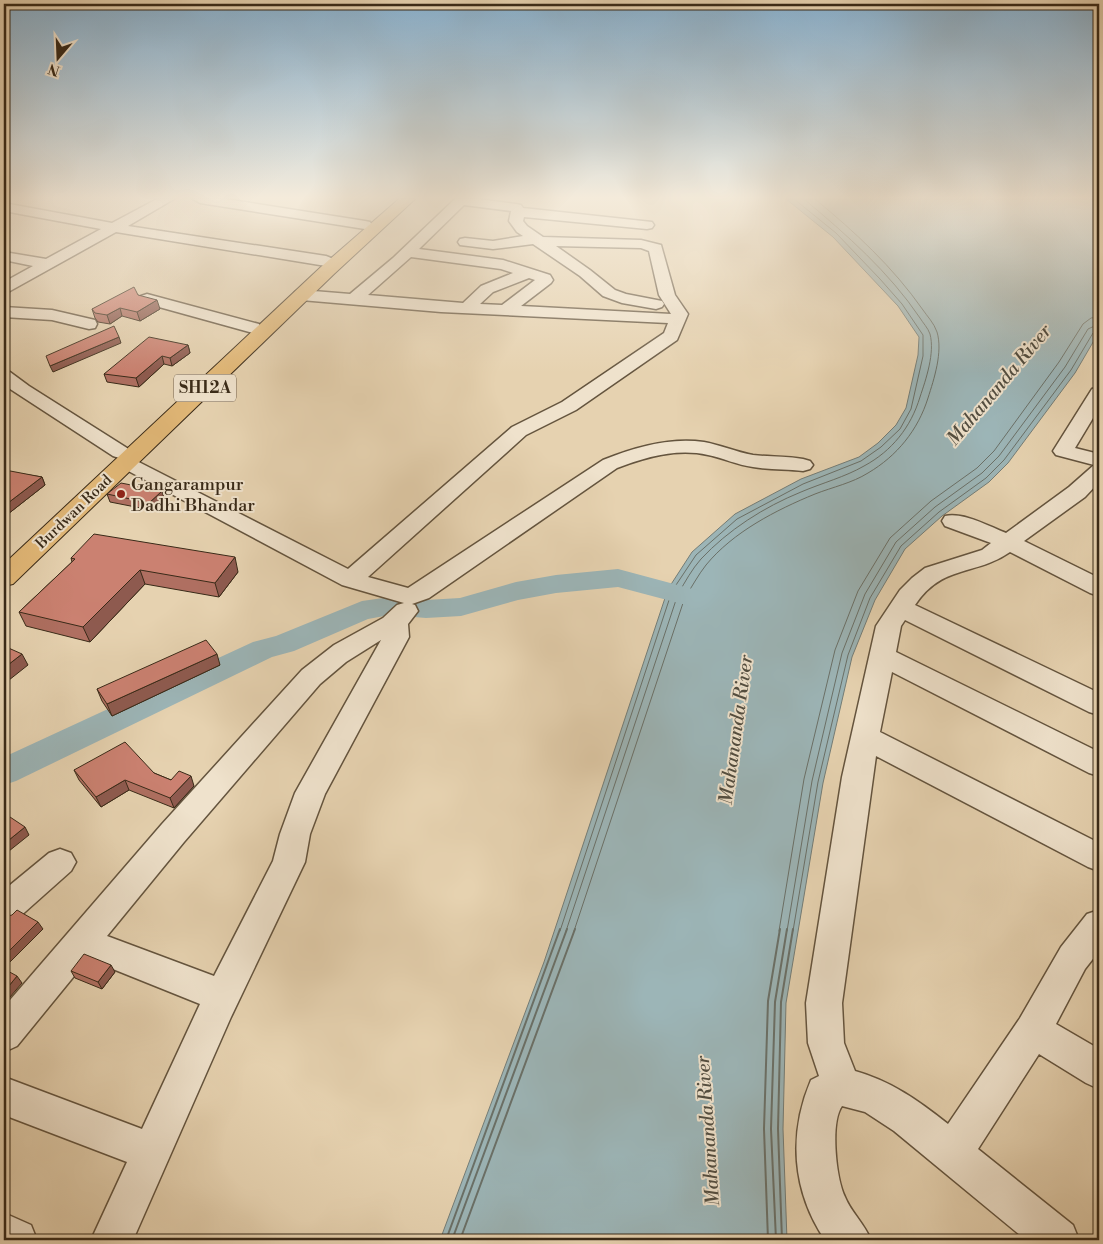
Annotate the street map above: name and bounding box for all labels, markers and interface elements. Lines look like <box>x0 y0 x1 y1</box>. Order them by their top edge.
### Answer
north arrow <box>32 32 82 82</box>
text: N <box>46 59 62 80</box>
water label: Mahananda River <box>941 319 1057 451</box>
road number: SH12A <box>174 374 236 402</box>
street label: Burdwan Road <box>31 470 117 554</box>
place label: Gangarampur Dadhi Bhandar <box>131 473 255 517</box>
marker: Gangarampur Dadhi Bhandar <box>115 488 127 500</box>
water label: Mahananda River <box>714 653 759 806</box>
water label: Mahananda River <box>691 1054 725 1207</box>

